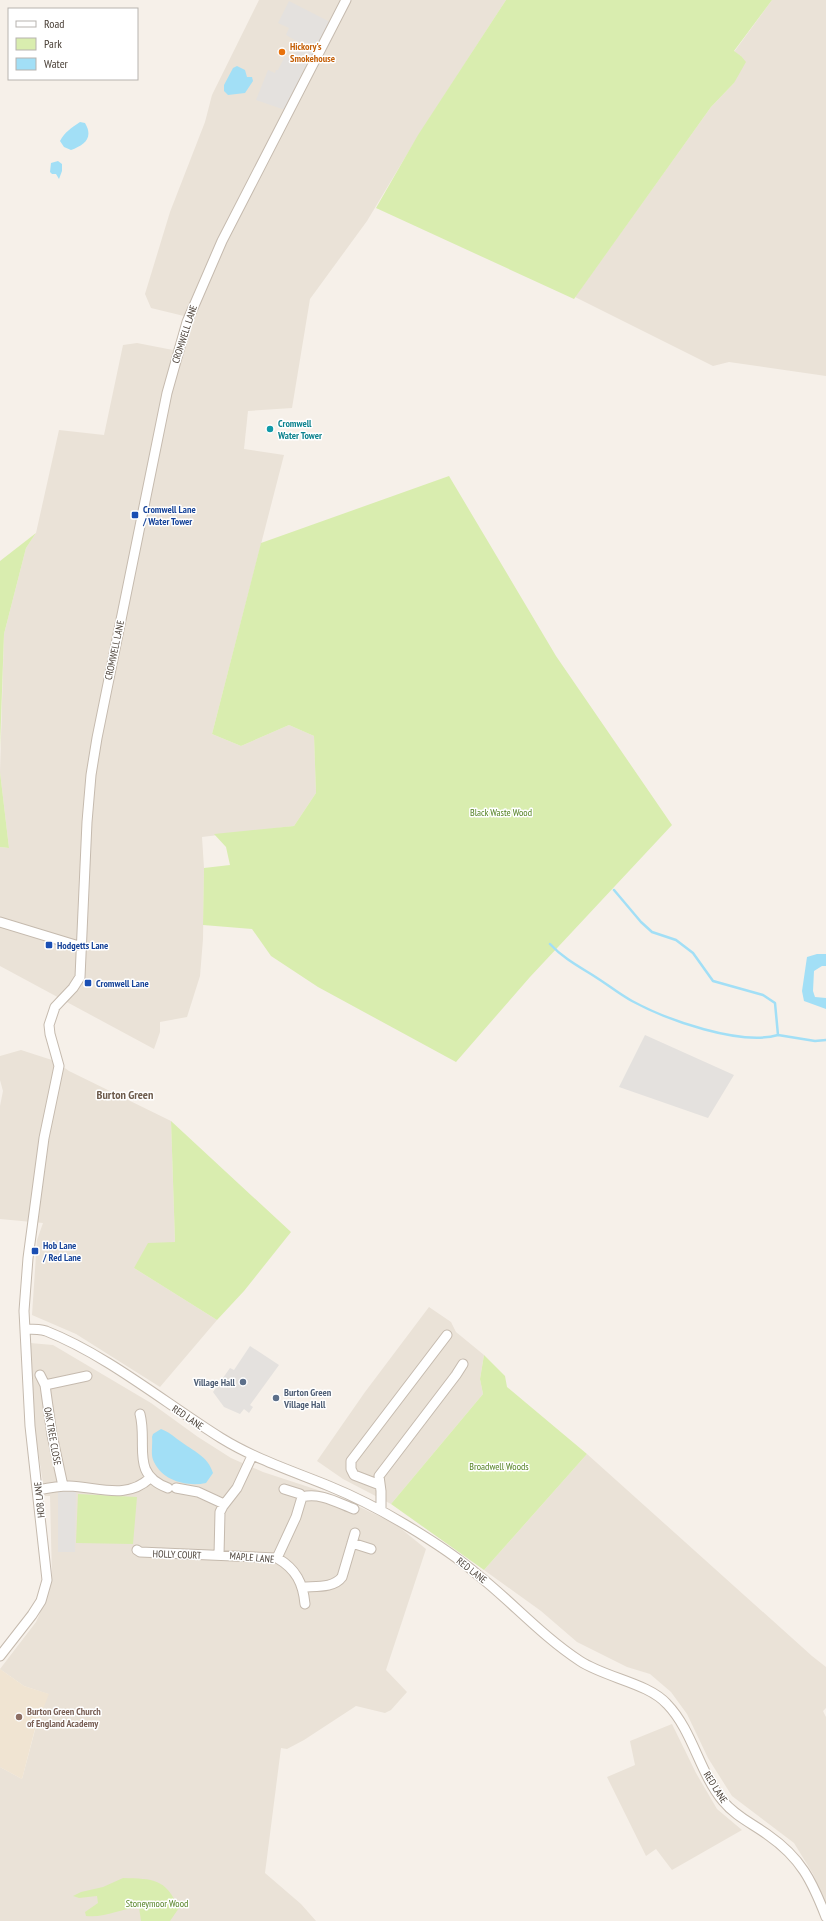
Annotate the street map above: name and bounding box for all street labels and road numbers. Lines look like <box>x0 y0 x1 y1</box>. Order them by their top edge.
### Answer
street label: CROMWELL LANE <box>169 303 200 365</box>
street label: CROMWELL LANE <box>102 619 127 681</box>
street label: RED LANE <box>170 1402 206 1433</box>
street label: OAK TREE CLOSE <box>41 1406 64 1466</box>
street label: HOB LANE <box>31 1481 48 1519</box>
street label: HOLLY COURT <box>152 1547 202 1562</box>
street label: MAPLE LANE <box>229 1549 275 1566</box>
street label: RED LANE <box>454 1554 490 1586</box>
street label: RED LANE <box>701 1769 730 1806</box>

